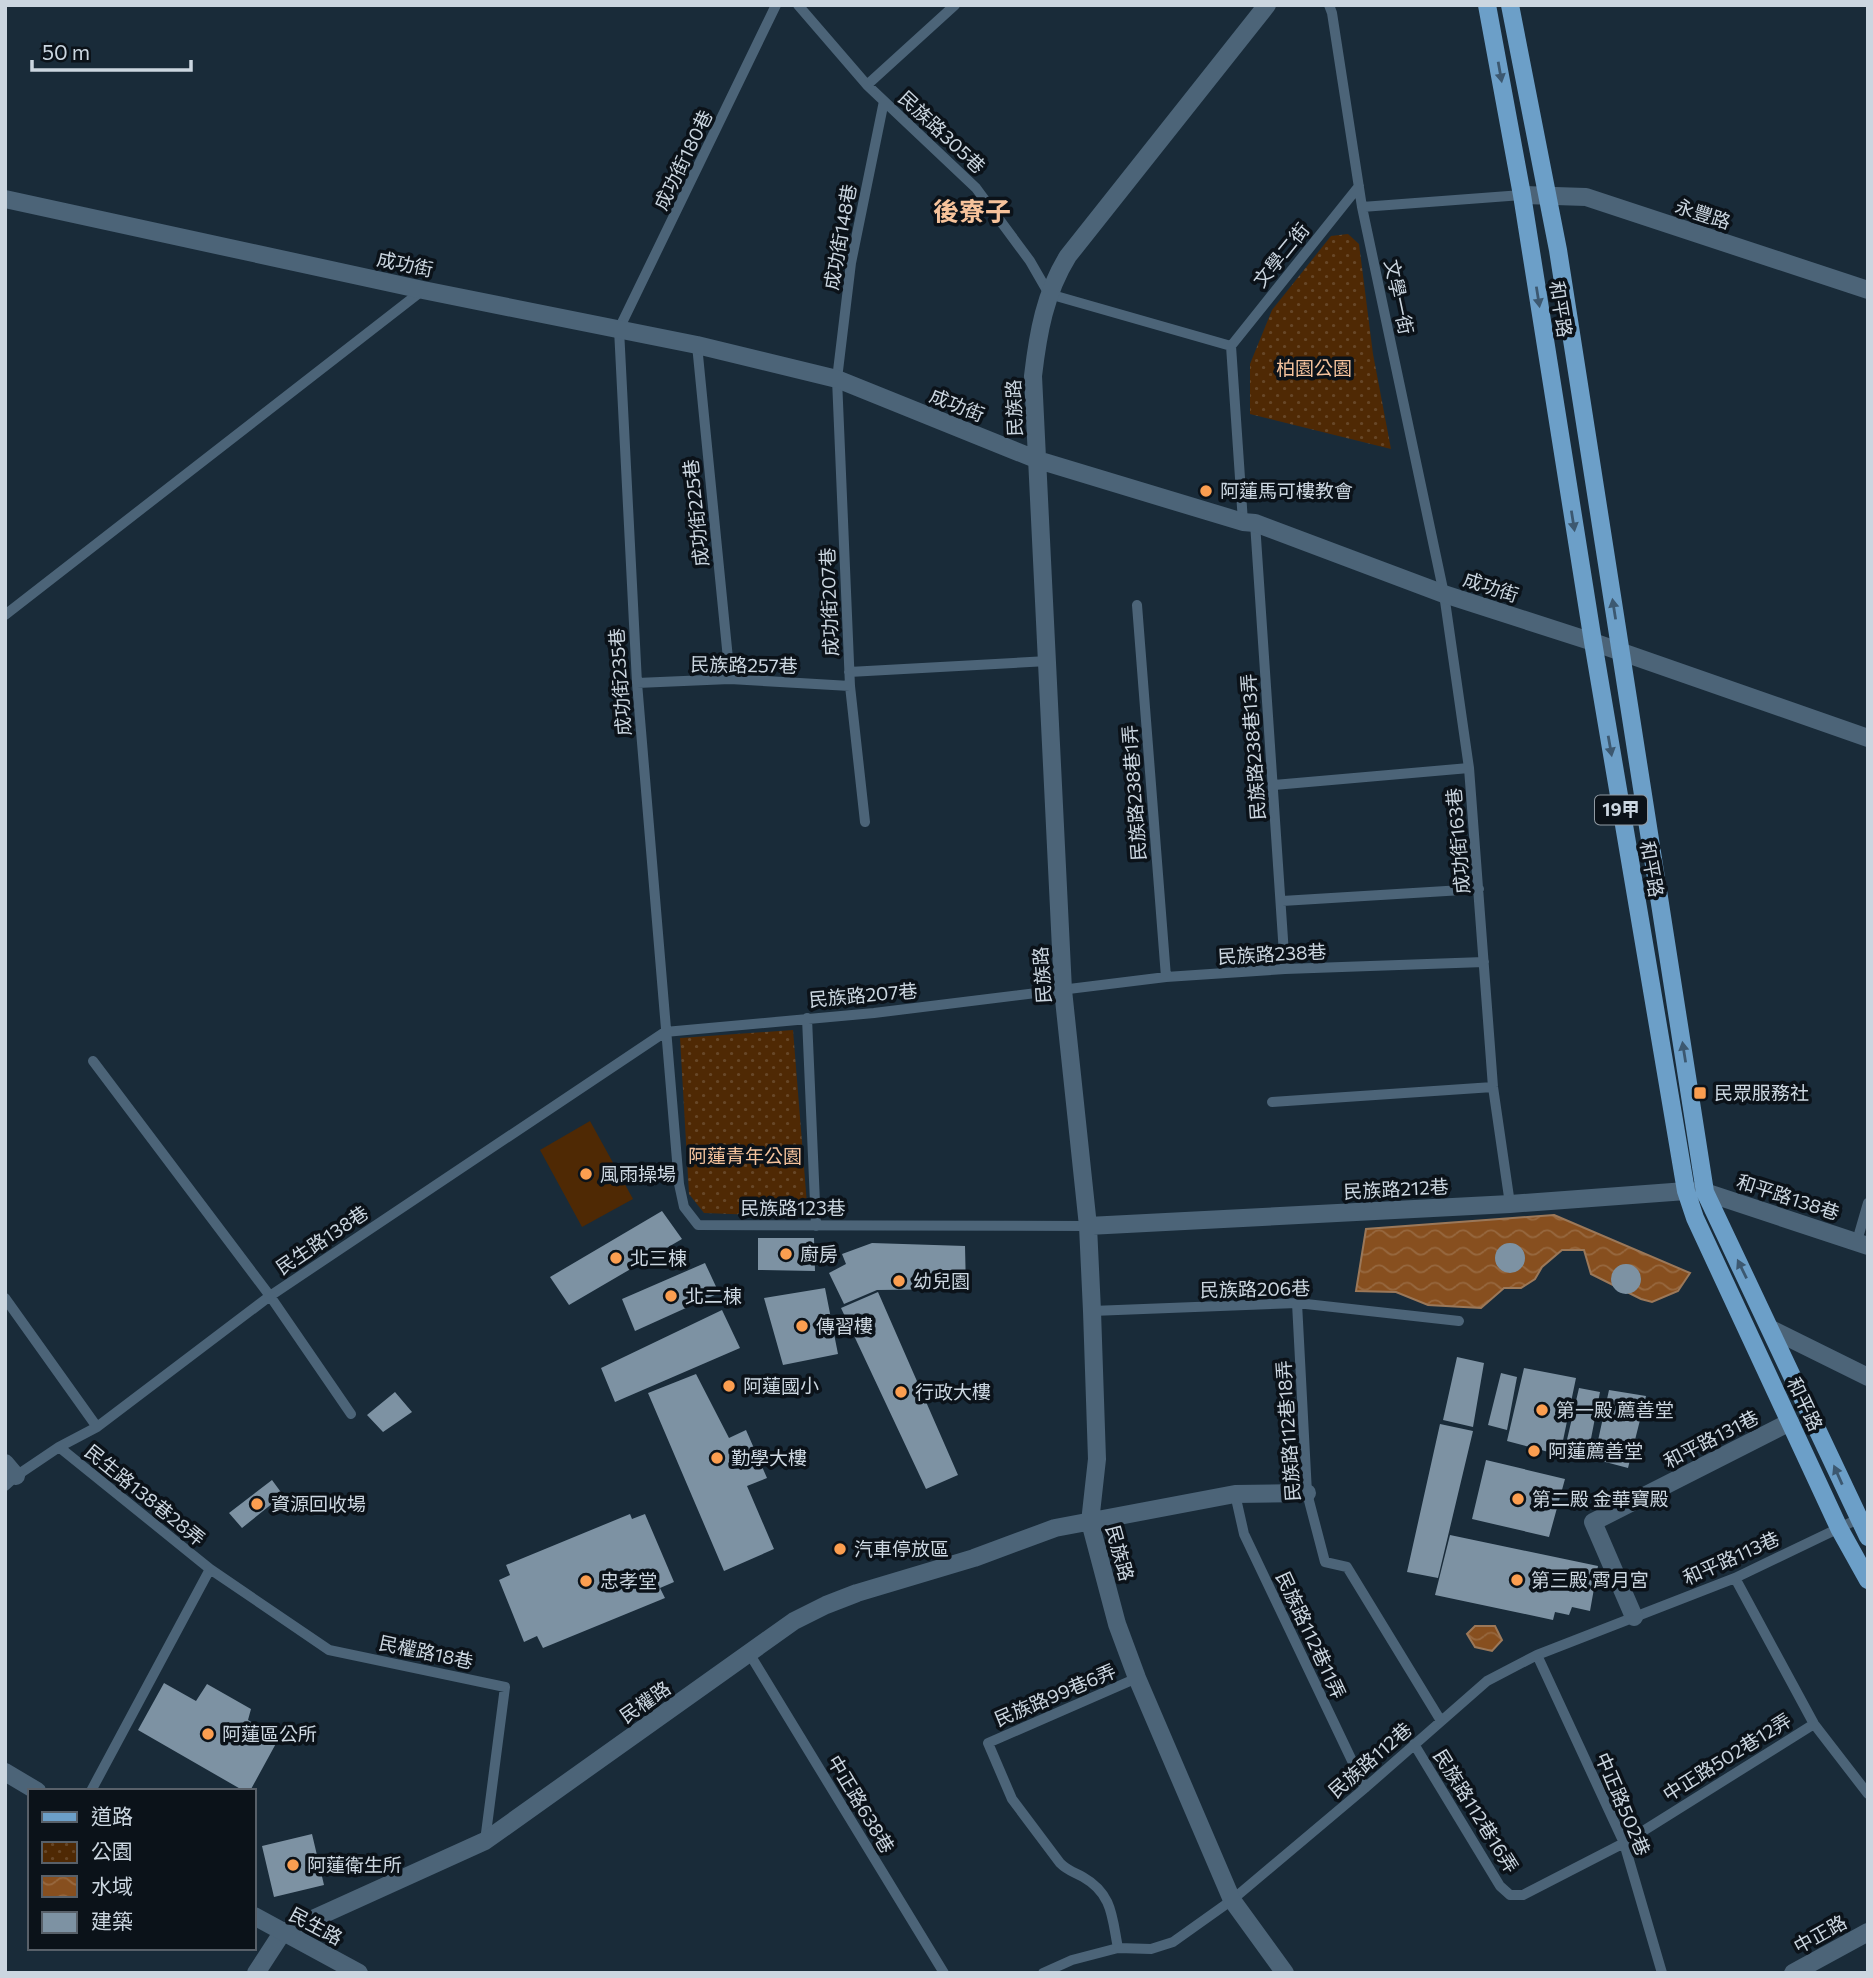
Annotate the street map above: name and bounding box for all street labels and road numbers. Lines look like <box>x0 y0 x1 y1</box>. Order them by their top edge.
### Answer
street label: 民族路305巷 <box>894 86 990 178</box>
street label: 成功街180巷 <box>649 106 717 213</box>
street label: 成功街148巷 <box>819 182 860 292</box>
street label: 永豐路 <box>1672 194 1734 233</box>
street label: 文學二街 <box>1248 218 1313 291</box>
street label: 成功街 <box>375 246 435 281</box>
street label: 文學一街 <box>1380 257 1419 336</box>
street label: 和平路 <box>1546 279 1577 339</box>
street label: 民族路 <box>1001 379 1026 437</box>
street label: 成功街 <box>926 383 988 426</box>
street label: 成功街225巷 <box>678 458 713 568</box>
street label: 成功街207巷 <box>815 547 842 657</box>
street label: 成功街 <box>1460 567 1522 606</box>
street label: 成功街235巷 <box>604 627 635 737</box>
street label: 民族路257巷 <box>690 652 798 677</box>
street label: 民族路238巷13弄 <box>1236 673 1269 821</box>
street label: 民族路238巷1弄 <box>1117 724 1150 862</box>
street label: 成功街163巷 <box>1441 787 1474 895</box>
road number: 19甲 <box>1595 796 1647 824</box>
street label: 和平路 <box>1636 839 1669 899</box>
street label: 民族路238巷 <box>1217 939 1327 968</box>
street label: 民族路 <box>1028 946 1055 1004</box>
street label: 民族路207巷 <box>808 978 918 1011</box>
street label: 和平路138巷 <box>1734 1169 1842 1224</box>
street label: 民族路212巷 <box>1343 1174 1449 1203</box>
street label: 民族路123巷 <box>740 1196 846 1219</box>
street label: 民生路138巷 <box>271 1200 372 1279</box>
street label: 民族路206巷 <box>1200 1276 1310 1301</box>
street label: 民族路112巷18弄 <box>1271 1360 1304 1502</box>
street label: 和平路 <box>1783 1373 1828 1434</box>
street label: 和平路131巷 <box>1660 1405 1762 1472</box>
street label: 民生路138巷28弄 <box>81 1439 210 1550</box>
street label: 民族路 <box>1102 1522 1139 1583</box>
street label: 和平路113巷 <box>1679 1526 1783 1589</box>
street label: 民族路112巷11弄 <box>1272 1567 1351 1702</box>
street label: 民權路18巷 <box>377 1630 475 1673</box>
street label: 民族路99巷6弄 <box>991 1659 1119 1730</box>
street label: 民權路 <box>615 1676 675 1727</box>
street label: 中正路502巷12弄 <box>1658 1708 1795 1805</box>
street label: 民族路112巷 <box>1323 1717 1416 1802</box>
street label: 民族路112巷16弄 <box>1429 1745 1524 1877</box>
street label: 中正路502巷 <box>1591 1749 1655 1859</box>
street label: 中正路638巷 <box>823 1751 900 1857</box>
street label: 民生路 <box>286 1902 347 1949</box>
street label: 中正路 <box>1789 1910 1850 1957</box>

